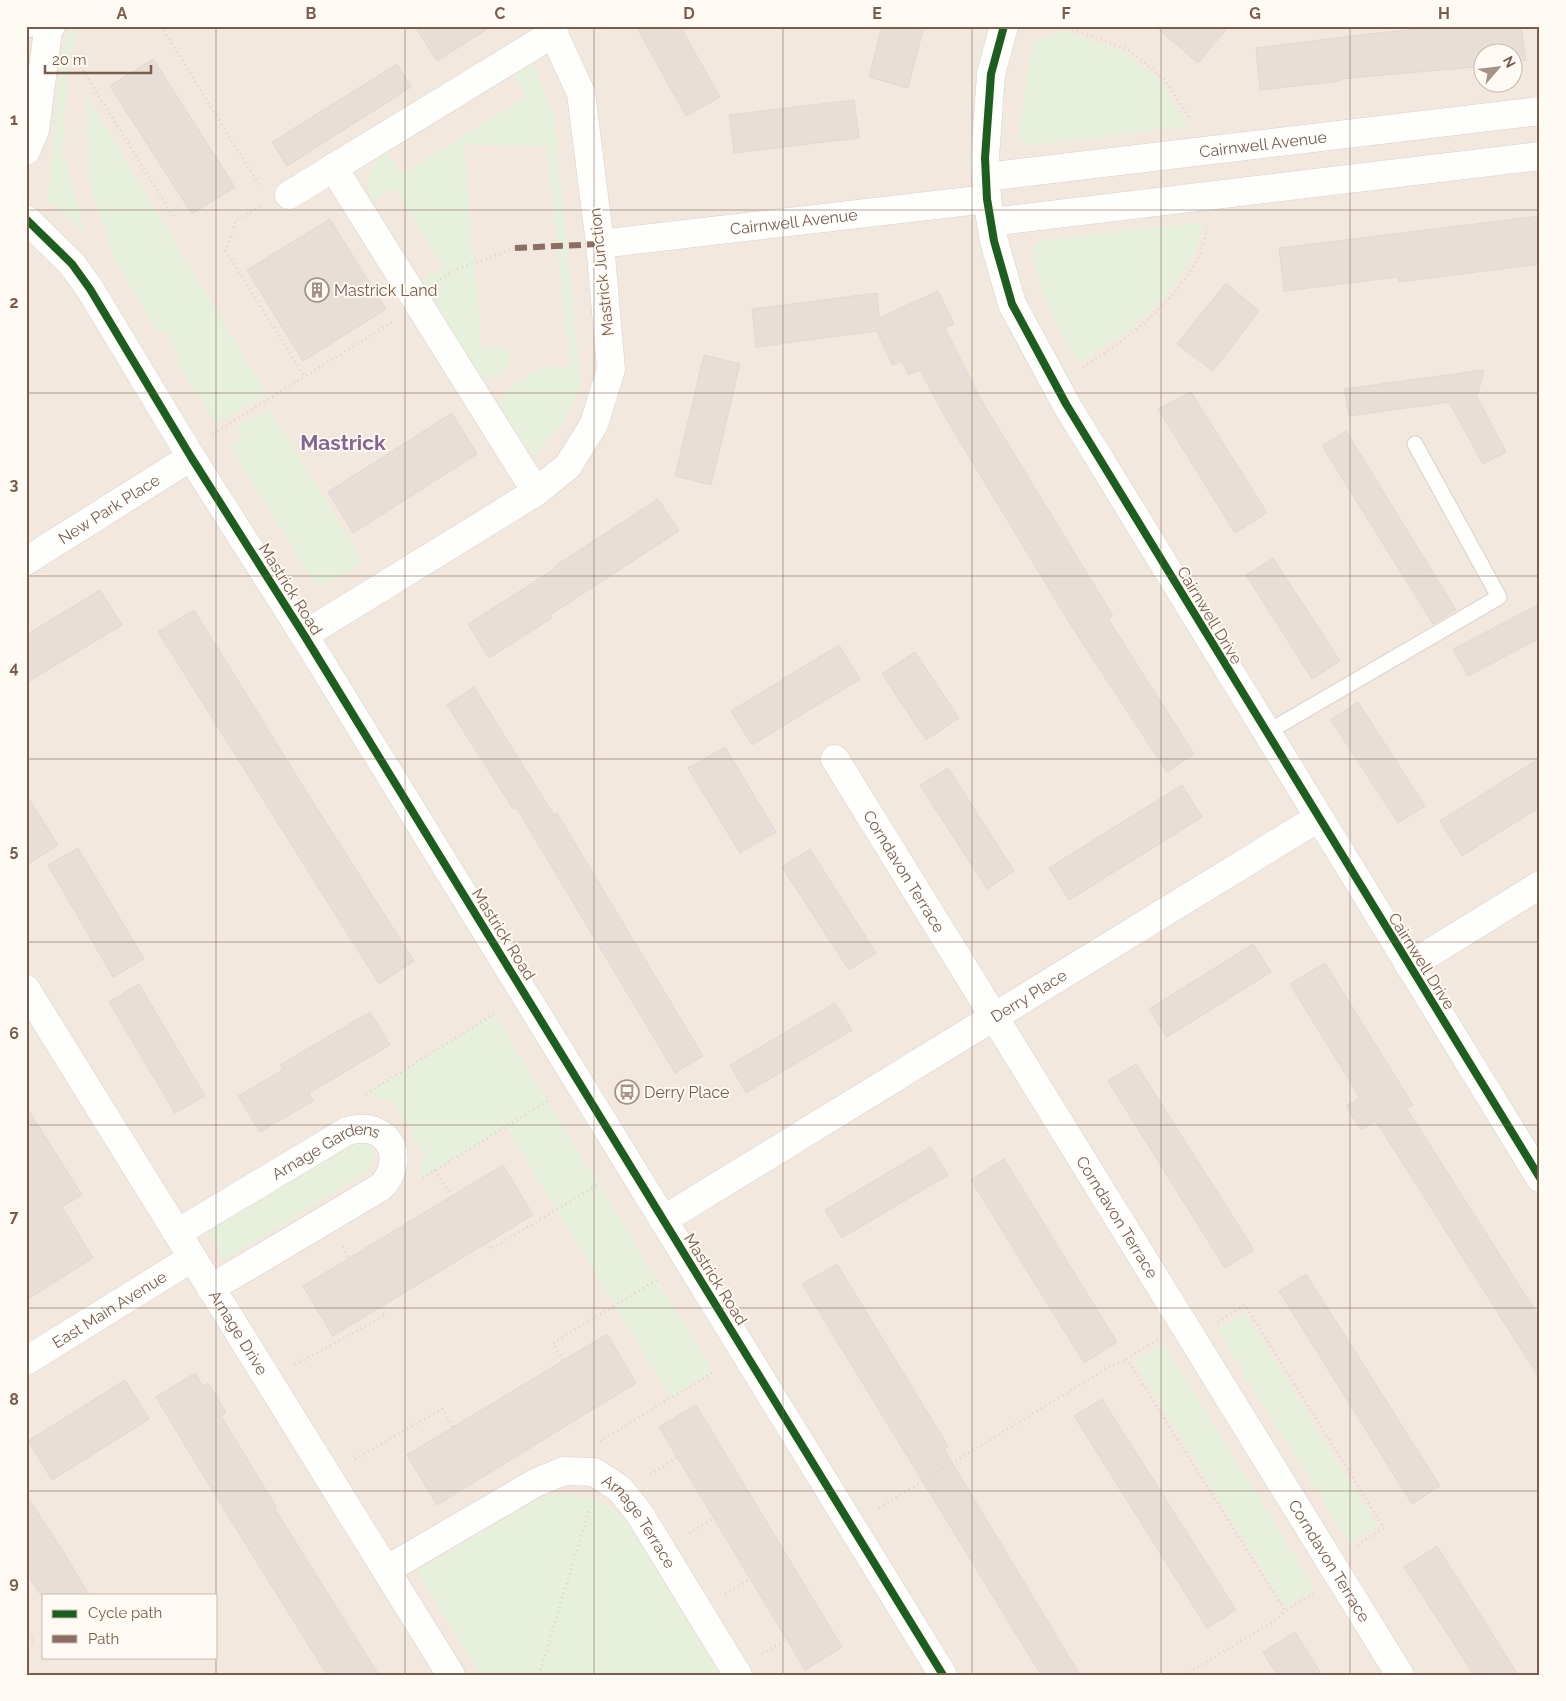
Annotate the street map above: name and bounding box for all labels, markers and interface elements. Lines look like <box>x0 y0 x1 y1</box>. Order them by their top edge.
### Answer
text: A <box>117 4 128 23</box>
text: B <box>306 4 317 23</box>
text: C <box>495 4 506 23</box>
text: D <box>683 4 695 23</box>
text: E <box>872 4 882 23</box>
text: F <box>1061 4 1071 23</box>
text: G <box>1249 4 1261 23</box>
text: H <box>1438 4 1450 23</box>
scale bar <box>45 42 151 74</box>
north arrow <box>1474 42 1524 92</box>
text: 20 m <box>52 51 87 69</box>
text: N <box>1500 53 1519 70</box>
text: 1 <box>10 110 18 129</box>
street label: Cairnwell Avenue <box>1198 127 1328 162</box>
street label: Cairnwell Avenue <box>729 205 859 239</box>
street label: Mastrick Junction <box>585 207 618 337</box>
building icon: Mastrick Land <box>304 277 330 303</box>
place label: Mastrick Land <box>334 281 438 300</box>
text: 2 <box>9 293 19 312</box>
district label: Mastrick <box>300 430 386 455</box>
street label: New Park Place <box>55 470 163 548</box>
text: 3 <box>10 475 19 494</box>
street label: Mastrick Road <box>255 540 326 639</box>
street label: Cairnwell Drive <box>1173 563 1246 668</box>
text: 4 <box>9 658 19 677</box>
street label: Corndavon Terrace <box>859 807 949 936</box>
text: 5 <box>10 841 19 860</box>
street label: Mastrick Road <box>468 885 539 984</box>
street label: Cairnwell Drive <box>1384 909 1459 1013</box>
street label: Derry Place <box>987 966 1070 1027</box>
text: 6 <box>9 1024 19 1043</box>
bus stop icon: Derry Place <box>614 1079 640 1105</box>
place label: Derry Place <box>644 1083 730 1102</box>
street label: Arnage Gardens <box>268 1120 384 1184</box>
street label: Corndavon Terrace <box>1072 1153 1162 1282</box>
text: 7 <box>10 1207 19 1226</box>
street label: Mastrick Road <box>680 1230 751 1329</box>
street label: East Main Avenue <box>49 1267 170 1352</box>
street label: Arnage Drive <box>205 1287 272 1379</box>
text: 8 <box>9 1390 19 1409</box>
street label: Arnage Terrace <box>598 1471 679 1572</box>
street label: Corndavon Terrace <box>1284 1496 1374 1626</box>
text: 9 <box>9 1573 19 1592</box>
legend <box>42 1594 218 1658</box>
text: Cycle path <box>88 1604 162 1622</box>
text: Path <box>88 1630 119 1648</box>

